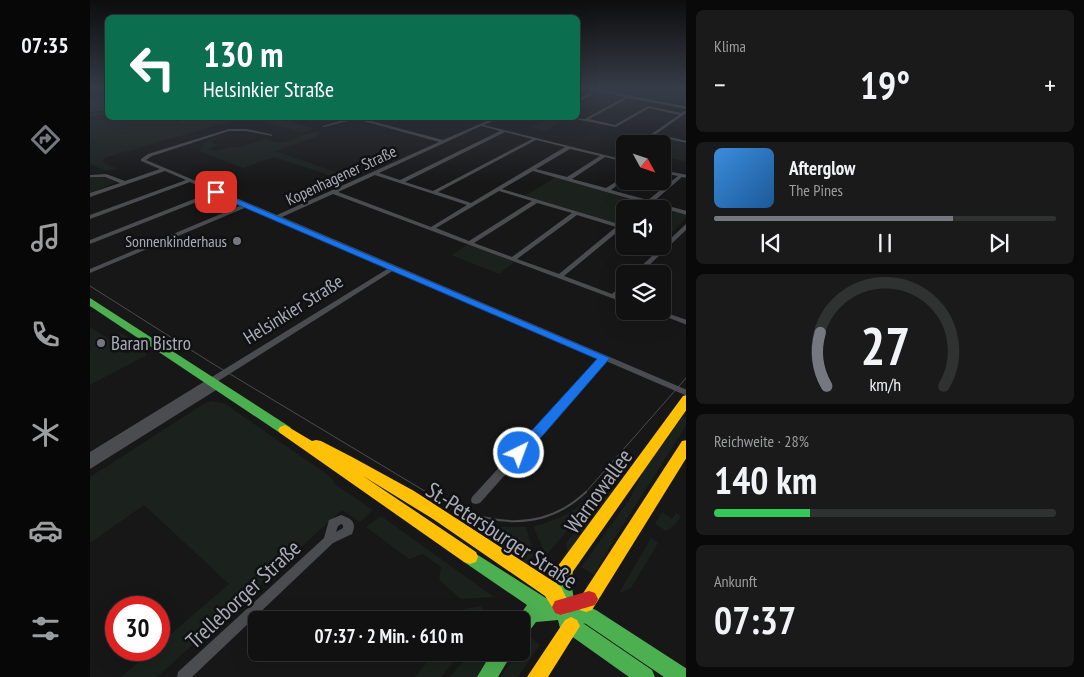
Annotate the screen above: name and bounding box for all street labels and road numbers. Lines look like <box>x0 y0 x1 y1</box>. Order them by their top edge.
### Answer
street label: Kopenhagener Straße <box>283 141 399 209</box>
street label: Helsinkier Straße <box>239 269 347 349</box>
street label: Warnowallee <box>558 443 638 539</box>
street label: St.-Petersburger Straße <box>421 476 583 594</box>
street label: Trelleborger Straße <box>180 534 306 654</box>

